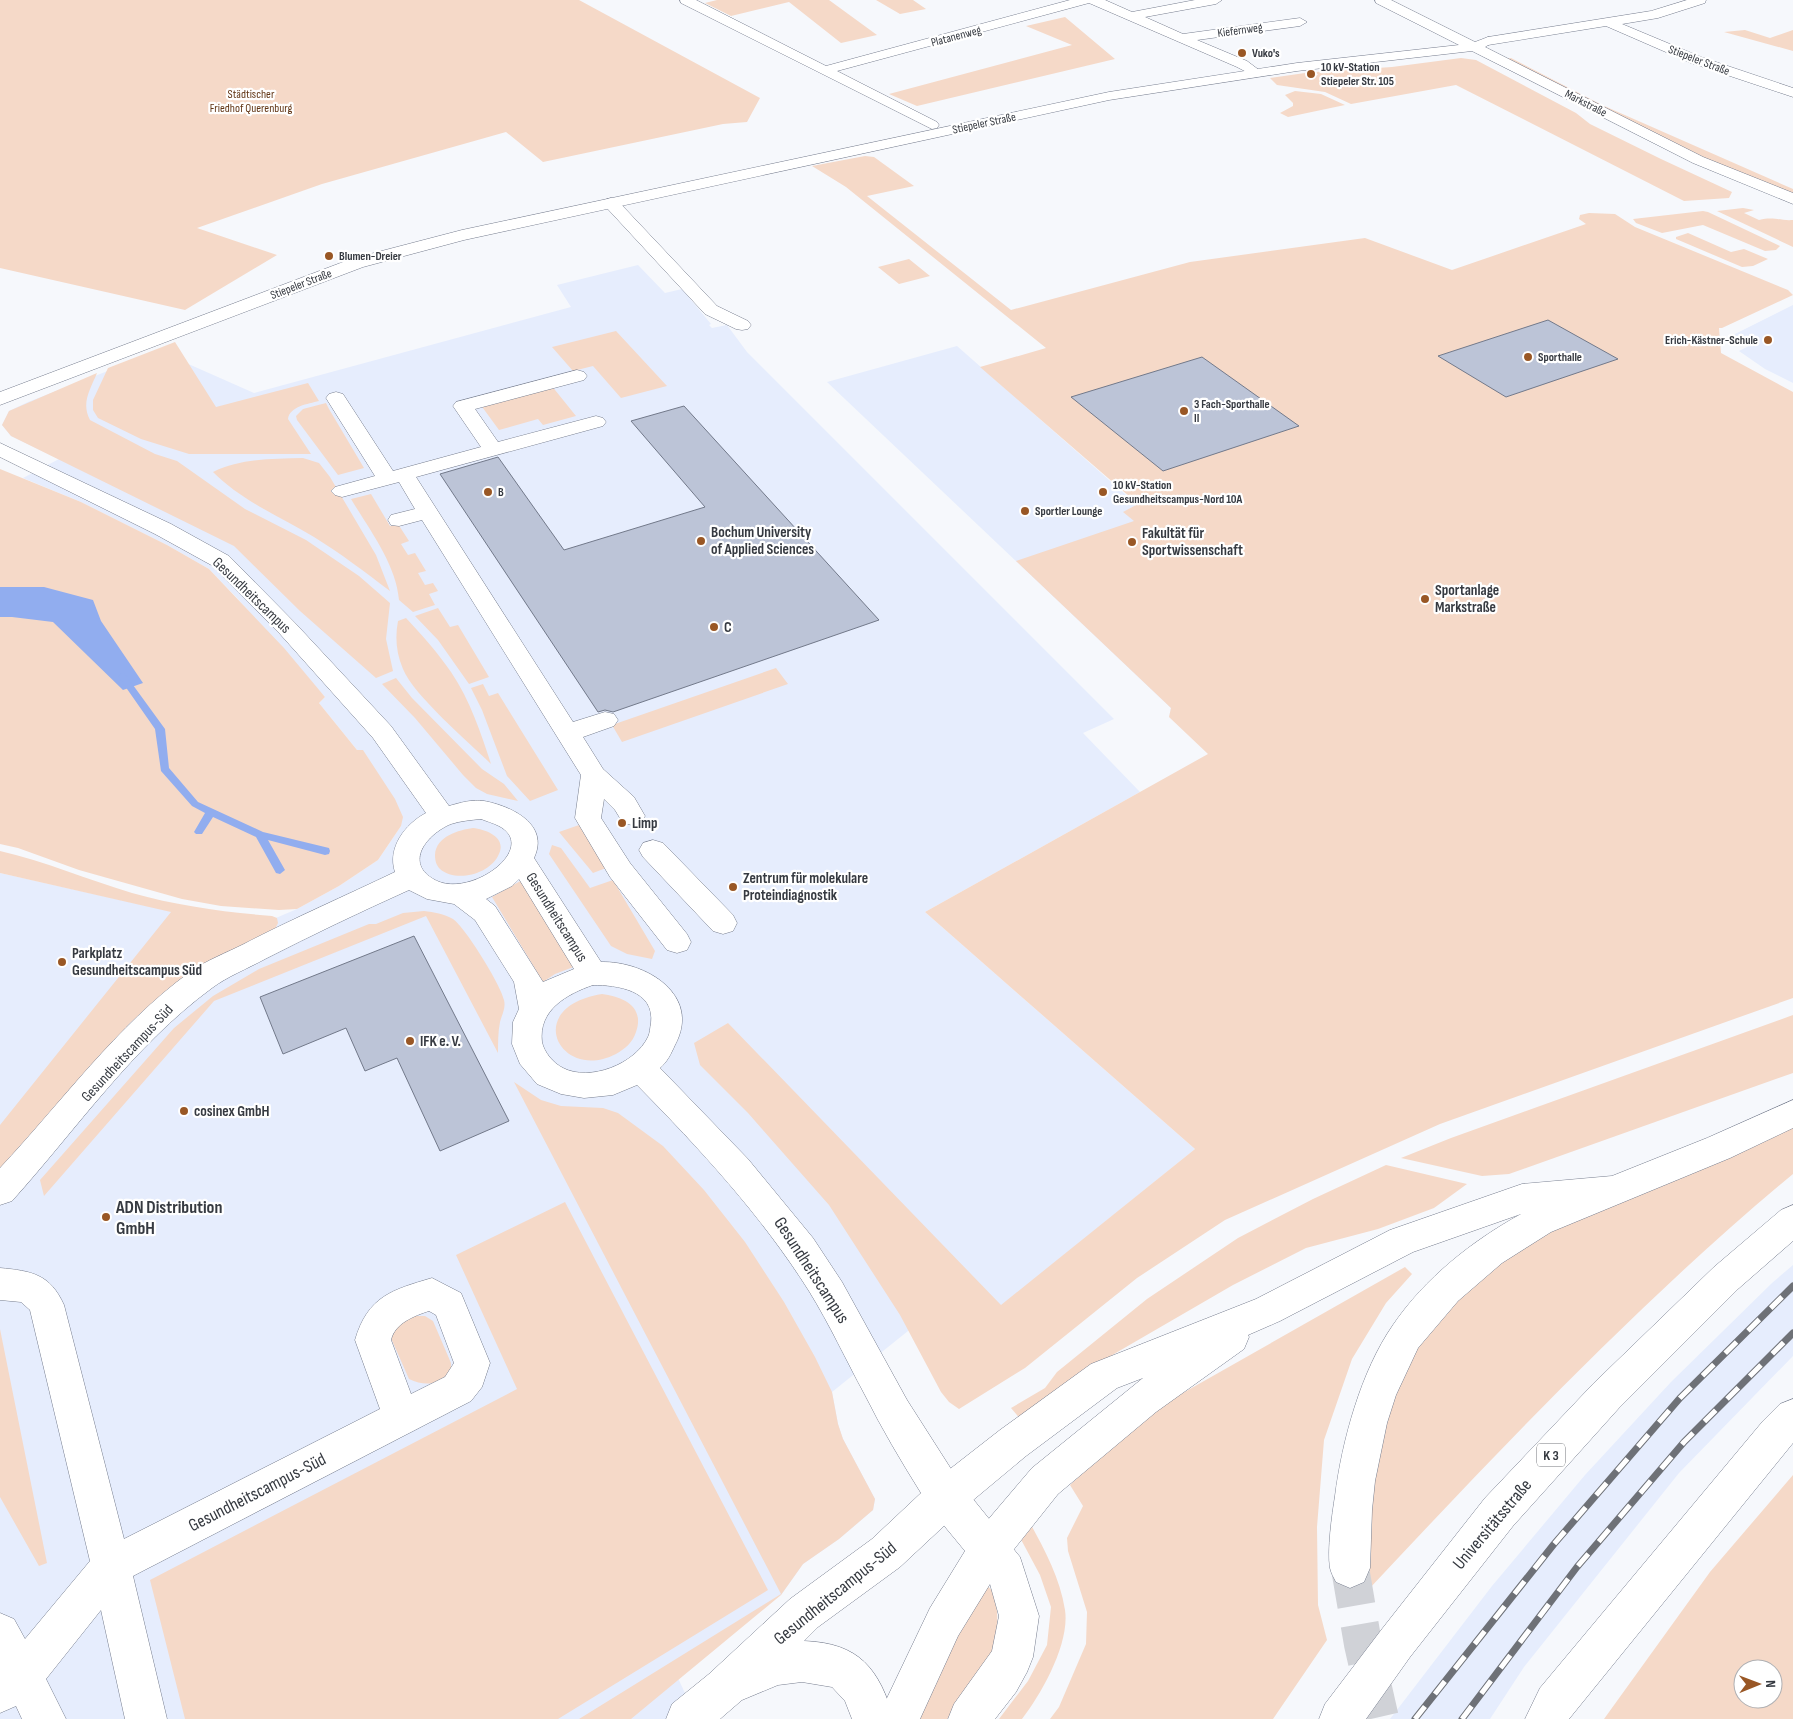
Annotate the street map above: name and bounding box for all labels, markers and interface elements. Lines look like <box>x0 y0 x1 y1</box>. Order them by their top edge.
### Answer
street label: Kiefernweg <box>1217 20 1264 41</box>
street label: Platanenweg <box>929 23 983 50</box>
street label: Stiepeler Straße <box>1666 42 1732 79</box>
place label: Vuko's <box>1252 46 1280 61</box>
marker: Vuko's <box>1236 47 1248 59</box>
place label: 10 kV-Station Stiepeler Str. 105 <box>1321 60 1394 89</box>
marker: 10 kV-Station Stiepeler Str. 105 <box>1305 68 1317 80</box>
street label: Markstraße <box>1562 86 1610 120</box>
park label: Städtischer Friedhof Querenburg <box>210 87 292 116</box>
street label: Stiepeler Straße <box>951 109 1017 138</box>
place label: Blumen-Dreier <box>339 249 402 264</box>
marker: Blumen-Dreier <box>323 250 335 262</box>
street label: Stiepeler Straße <box>268 266 334 303</box>
place label: Erich-Kästner-Schule <box>1665 333 1758 348</box>
marker: Erich-Kästner-Schule <box>1762 334 1774 346</box>
place label: Sporthalle <box>1538 350 1582 365</box>
marker: Sporthalle <box>1522 351 1534 363</box>
place label: 3 Fach-Sporthalle II <box>1194 397 1270 426</box>
marker: 3 Fach-Sporthalle II <box>1178 405 1190 417</box>
place label: 10 kV-Station Gesundheitscampus-Nord 10A <box>1113 478 1242 507</box>
place label: B <box>498 485 504 500</box>
marker: B <box>482 486 494 498</box>
marker: 10 kV-Station Gesundheitscampus-Nord 10A <box>1097 486 1109 498</box>
place label: Sportler Lounge <box>1035 504 1102 519</box>
marker: Sportler Lounge <box>1019 505 1031 517</box>
place label: Bochum University of Applied Sciences <box>711 523 814 559</box>
place label: Fakultät für Sportwissenschaft <box>1142 524 1243 560</box>
marker: Bochum University of Applied Sciences <box>695 535 707 547</box>
marker: Fakultät für Sportwissenschaft <box>1126 536 1138 548</box>
street label: Gesundheitscampus <box>208 553 295 638</box>
place label: Sportanlage Markstraße <box>1435 581 1499 617</box>
marker: Sportanlage Markstraße <box>1419 593 1431 605</box>
place label: C <box>724 618 732 637</box>
marker: C <box>708 621 720 633</box>
place label: Limp <box>632 814 657 833</box>
marker: Limp <box>616 817 628 829</box>
street label: Gesundheitscampus <box>521 869 592 966</box>
place label: Zentrum für molekulare Proteindiagnostik <box>743 869 868 905</box>
marker: Zentrum für molekulare Proteindiagnostik <box>727 881 739 893</box>
place label: Parkplatz Gesundheitscampus Süd <box>72 944 202 980</box>
marker: Parkplatz Gesundheitscampus Süd <box>56 956 68 968</box>
street label: Gesundheitscampus-Süd <box>77 1001 177 1106</box>
place label: IFK e. V. <box>420 1032 461 1051</box>
marker: IFK e. V. <box>404 1035 416 1047</box>
place label: cosinex GmbH <box>194 1102 269 1121</box>
marker: cosinex GmbH <box>178 1105 190 1117</box>
place label: ADN Distribution GmbH <box>115 1197 222 1239</box>
marker: ADN Distribution GmbH <box>100 1211 112 1223</box>
street label: Gesundheitscampus <box>769 1213 854 1327</box>
road number: K 3 <box>1537 1444 1565 1466</box>
street label: Gesundheitscampus-Süd <box>185 1449 330 1536</box>
street label: Universitätsstraße <box>1449 1475 1536 1574</box>
street label: Gesundheitscampus-Süd <box>770 1538 901 1649</box>
north arrow <box>1733 1659 1783 1709</box>
text: N <box>1762 1680 1779 1688</box>

